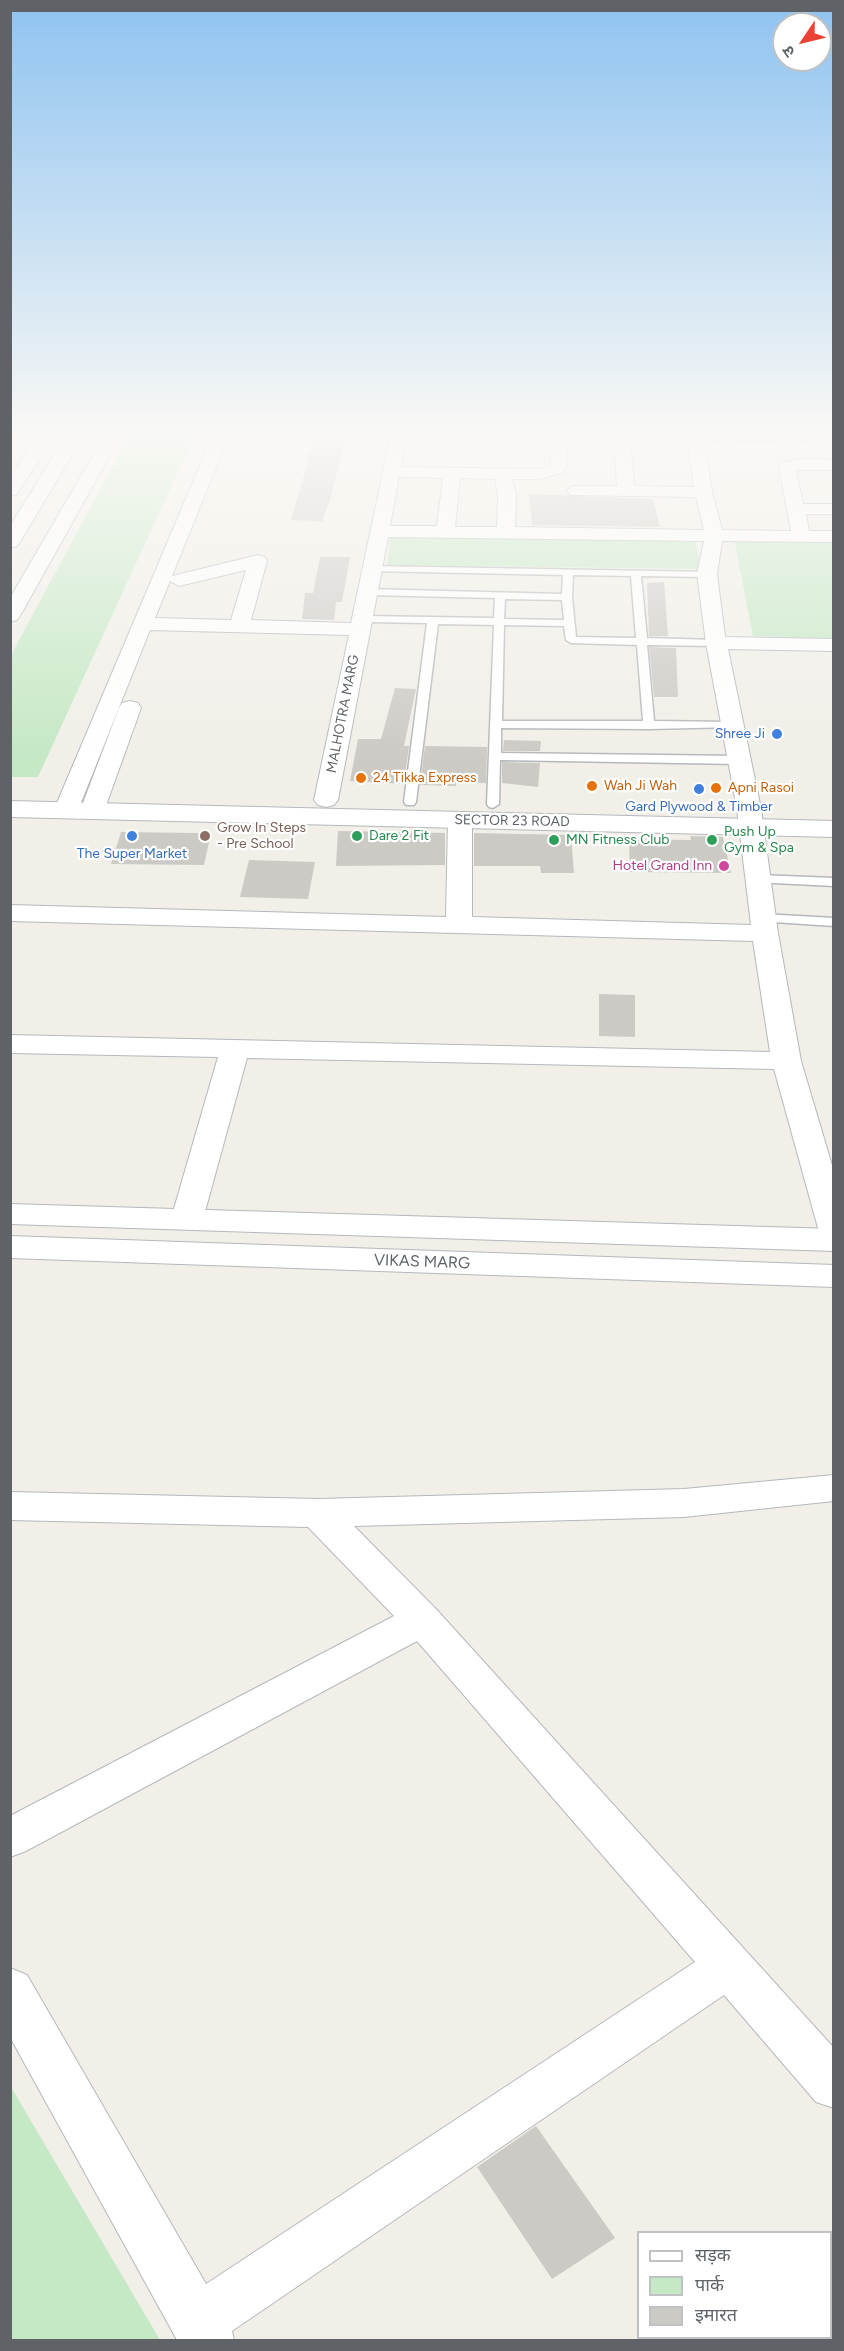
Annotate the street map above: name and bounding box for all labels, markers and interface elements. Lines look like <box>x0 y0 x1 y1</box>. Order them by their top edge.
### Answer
north arrow <box>772 12 832 72</box>
text: उ <box>778 42 799 61</box>
street label: MALHOTRA MARG <box>323 653 363 775</box>
place label: Shree Ji <box>715 726 765 742</box>
marker: Shree Ji <box>770 727 784 741</box>
place label: 24 Tikka Express <box>373 770 477 786</box>
marker: 24 Tikka Express <box>354 771 368 785</box>
place label: Wah Ji Wah <box>604 778 677 794</box>
marker: Wah Ji Wah <box>585 779 599 793</box>
place label: Apni Rasoi <box>728 780 794 796</box>
marker: Apni Rasoi <box>709 781 723 795</box>
marker: Gard Plywood & Timber <box>692 782 706 796</box>
place label: Gard Plywood & Timber <box>625 799 773 815</box>
street label: SECTOR 23 ROAD <box>454 812 570 830</box>
place label: Grow In Steps - Pre School <box>217 820 306 852</box>
place label: Push Up Gym & Spa <box>724 824 794 856</box>
place label: Dare 2 Fit <box>369 828 429 844</box>
marker: The Super Market <box>125 829 139 843</box>
marker: Grow In Steps - Pre School <box>198 829 212 843</box>
marker: Dare 2 Fit <box>350 829 364 843</box>
place label: MN Fitness Club <box>566 832 669 848</box>
marker: MN Fitness Club <box>547 833 561 847</box>
marker: Push Up Gym & Spa <box>705 833 719 847</box>
place label: The Super Market <box>77 846 187 862</box>
place label: Hotel Grand Inn <box>613 858 712 874</box>
marker: Hotel Grand Inn <box>717 859 731 873</box>
street label: VIKAS MARG <box>374 1251 470 1273</box>
legend <box>637 2231 832 2339</box>
text: सड़क <box>695 2244 731 2266</box>
text: पार्क <box>695 2274 724 2296</box>
text: इमारत <box>695 2304 737 2326</box>

